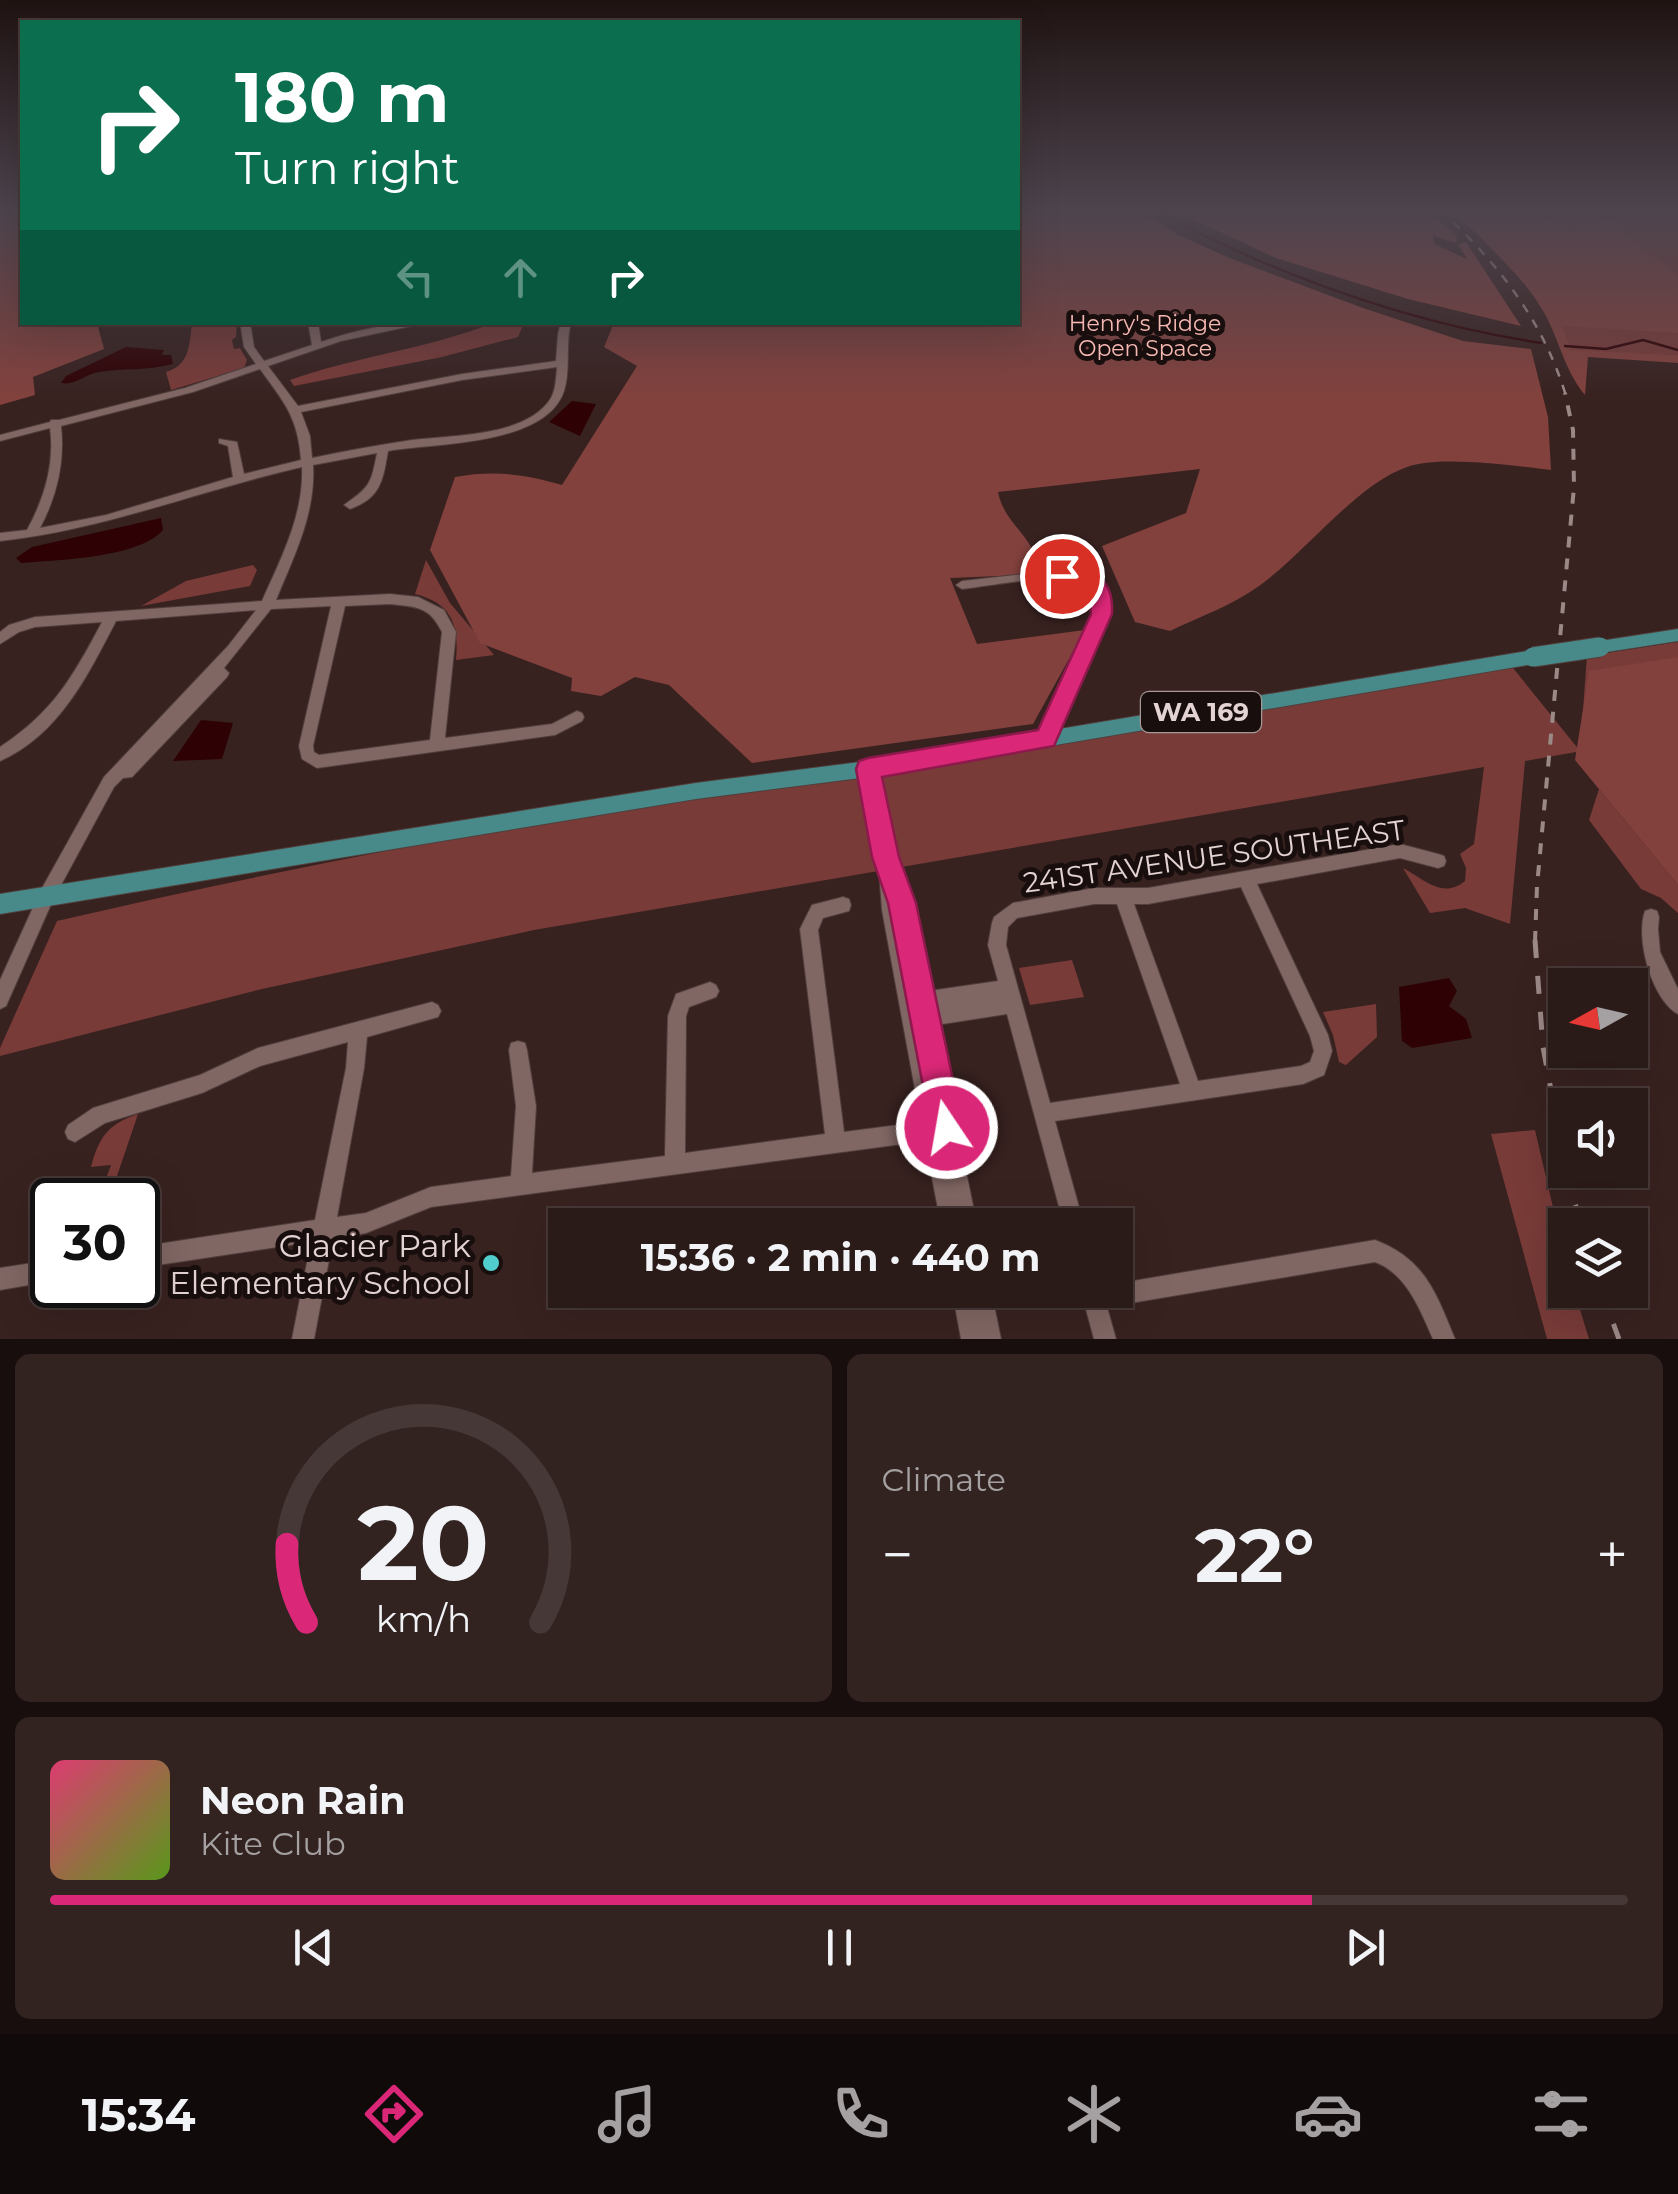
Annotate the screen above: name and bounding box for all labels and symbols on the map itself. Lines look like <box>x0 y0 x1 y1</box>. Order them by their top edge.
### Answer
park label: Henry's Ridge Open Space <box>1069 310 1221 362</box>
pin <box>1020 534 1105 619</box>
road number: WA 169 <box>1141 692 1261 732</box>
street label: 241ST AVENUE SOUTHEAST <box>1021 812 1407 900</box>
north arrow <box>1548 968 1648 1068</box>
position arrow <box>895 1076 999 1180</box>
speed limit sign: 30 <box>30 1178 160 1308</box>
place label: Glacier Park Elementary School <box>169 1226 471 1302</box>
marker: Glacier Park Elementary School <box>480 1252 502 1274</box>

